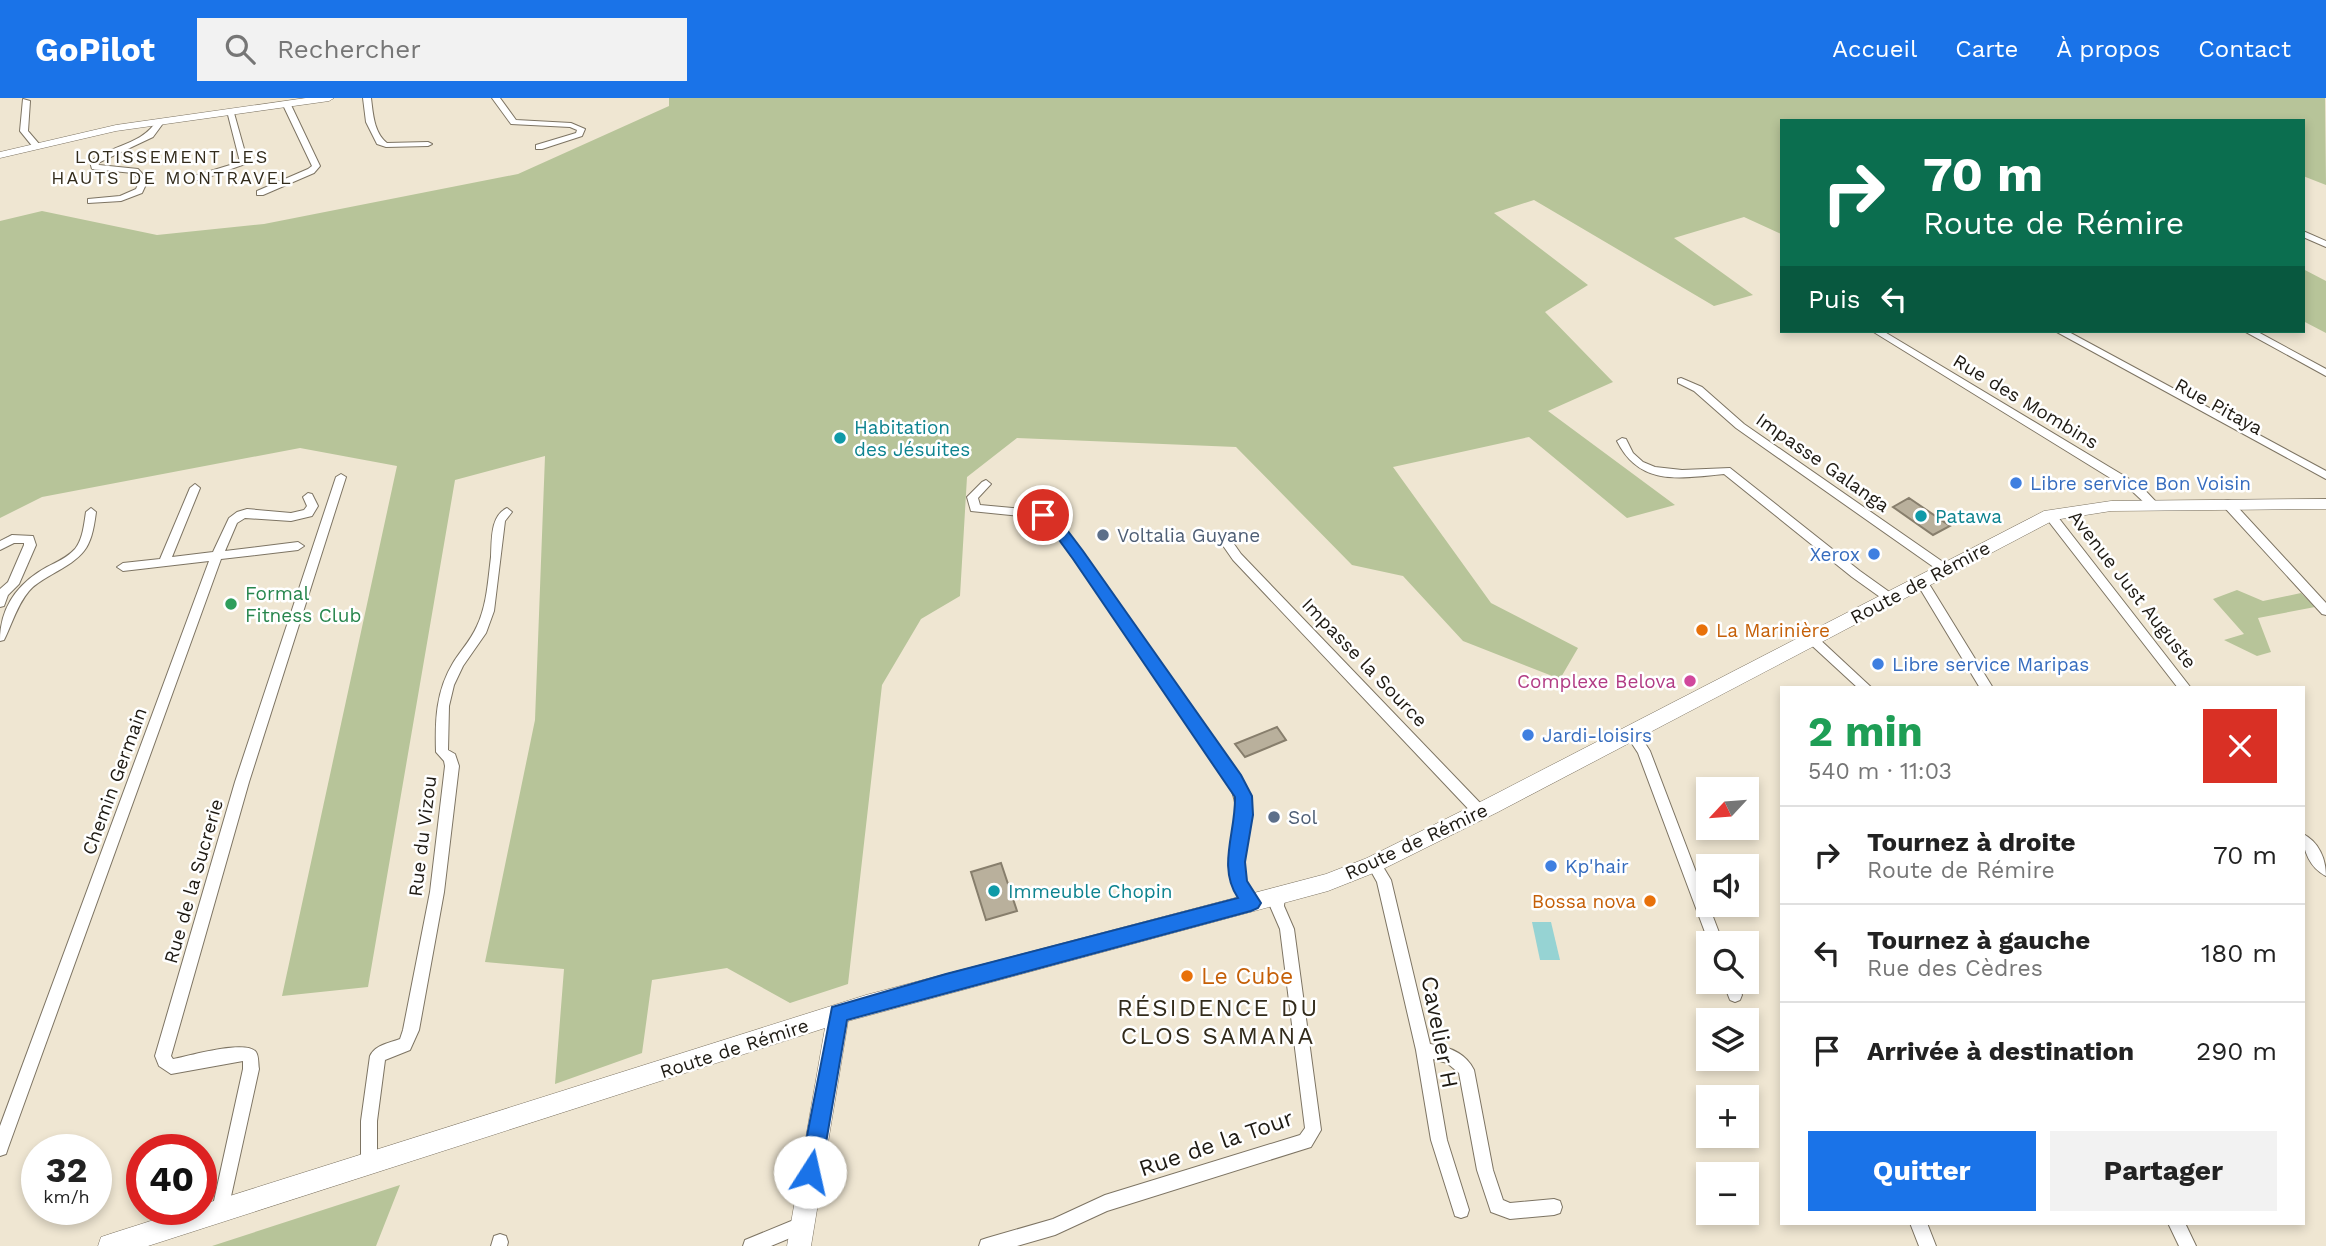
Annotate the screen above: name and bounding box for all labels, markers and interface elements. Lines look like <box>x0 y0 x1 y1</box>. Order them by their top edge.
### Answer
search box <box>197 18 687 81</box>
text: GoPilot <box>35 30 155 69</box>
icon: search <box>221 30 259 68</box>
text: Rechercher <box>277 34 421 64</box>
text: Accueil <box>1832 35 1917 63</box>
text: Carte <box>1955 35 2018 63</box>
text: À propos <box>2056 35 2160 63</box>
text: Contact <box>2198 35 2291 63</box>
text: 70 m <box>1923 145 2043 203</box>
district label: LOTISSEMENT LES HAUTS DE MONTRAVEL <box>51 146 293 188</box>
icon: right <box>1808 147 1899 238</box>
text: Route de Rémire <box>1923 204 2184 242</box>
icon: left <box>1875 280 1913 318</box>
text: Puis <box>1808 284 1861 314</box>
street label: Rue des Mombins <box>1949 349 2103 454</box>
street label: Rue Pitaya <box>2171 373 2267 440</box>
street label: Impasse Galanga <box>1752 408 1894 517</box>
place label: Habitation des Jésuites <box>854 416 970 461</box>
marker: Habitation des Jésuites <box>832 430 848 446</box>
place label: Libre service Bon Voisin <box>2030 472 2251 495</box>
marker: Libre service Bon Voisin <box>2008 475 2024 491</box>
pin <box>1013 485 1073 545</box>
icon: arrive <box>1024 496 1062 534</box>
place label: Patawa <box>1935 505 2002 528</box>
street label: Avenue Just Auguste <box>2064 506 2201 673</box>
marker: Patawa <box>1913 508 1929 524</box>
place label: Voltalia Guyane <box>1117 524 1260 547</box>
marker: Voltalia Guyane <box>1095 527 1111 543</box>
street label: Route de Rémire <box>1846 536 1994 629</box>
place label: Xerox <box>1810 543 1860 566</box>
marker: Xerox <box>1866 546 1882 562</box>
place label: Formal Fitness Club <box>245 582 361 627</box>
street label: Impasse la Source <box>1297 593 1432 732</box>
marker: Formal Fitness Club <box>223 596 239 612</box>
place label: La Marinière <box>1716 619 1830 642</box>
marker: La Marinière <box>1694 622 1710 638</box>
place label: Libre service Maripas <box>1892 653 2089 676</box>
marker: Libre service Maripas <box>1870 656 1886 672</box>
place label: Complexe Belova <box>1517 670 1676 693</box>
marker: Complexe Belova <box>1682 673 1698 689</box>
street label: Chemin Germain <box>77 704 152 858</box>
text: 2 min <box>1808 707 1923 756</box>
button: close <box>2203 709 2277 783</box>
place label: Jardi-loisirs <box>1542 724 1652 747</box>
marker: Jardi-loisirs <box>1520 727 1536 743</box>
text: 540 m · 11:03 <box>1808 758 1952 785</box>
street label: Rue du Vizou <box>404 774 441 898</box>
north arrow <box>1696 777 1759 840</box>
map controls <box>1696 777 1759 1225</box>
street label: Rue de la Sucrerie <box>159 796 228 966</box>
street label: Route de Rémire <box>1341 798 1491 885</box>
place label: Sol <box>1288 806 1318 829</box>
marker: Sol <box>1266 809 1282 825</box>
text: Tournez à droite <box>1867 827 2076 857</box>
icon: right <box>1808 836 1846 874</box>
text: 70 m <box>2213 840 2277 870</box>
button: sound <box>1696 854 1759 917</box>
place label: Kp'hair <box>1565 855 1629 878</box>
text: Route de Rémire <box>1867 857 2055 884</box>
marker: Kp'hair <box>1543 858 1559 874</box>
place label: Immeuble Chopin <box>1008 880 1173 903</box>
marker: Immeuble Chopin <box>986 883 1002 899</box>
place label: Bossa nova <box>1532 890 1636 913</box>
marker: Bossa nova <box>1642 893 1658 909</box>
text: Tournez à gauche <box>1867 925 2090 955</box>
button: search <box>1696 931 1759 994</box>
icon: left <box>1808 934 1846 972</box>
text: 180 m <box>2201 938 2277 968</box>
text: Rue des Cèdres <box>1867 955 2043 982</box>
place label: Le Cube <box>1201 963 1293 990</box>
marker: Le Cube <box>1179 968 1195 984</box>
street label: Cavelier H <box>1415 974 1464 1090</box>
district label: RÉSIDENCE DU CLOS SAMANA <box>1117 994 1319 1050</box>
button: layers <box>1696 1008 1759 1071</box>
street label: Route de Rémire <box>657 1014 811 1083</box>
icon: arrive <box>1808 1032 1846 1070</box>
text: Arrivée à destination <box>1867 1036 2134 1066</box>
text: 290 m <box>2196 1036 2277 1066</box>
button: + <box>1696 1085 1759 1148</box>
street label: Rue de la Tour <box>1135 1104 1297 1183</box>
button: Quitter <box>1808 1131 2036 1211</box>
button: Partager <box>2050 1131 2277 1211</box>
speed limit sign: 40 <box>126 1134 217 1225</box>
position arrow <box>773 1135 847 1209</box>
text: 32 <box>46 1149 87 1191</box>
button: − <box>1696 1162 1759 1225</box>
text: km/h <box>43 1186 90 1207</box>

